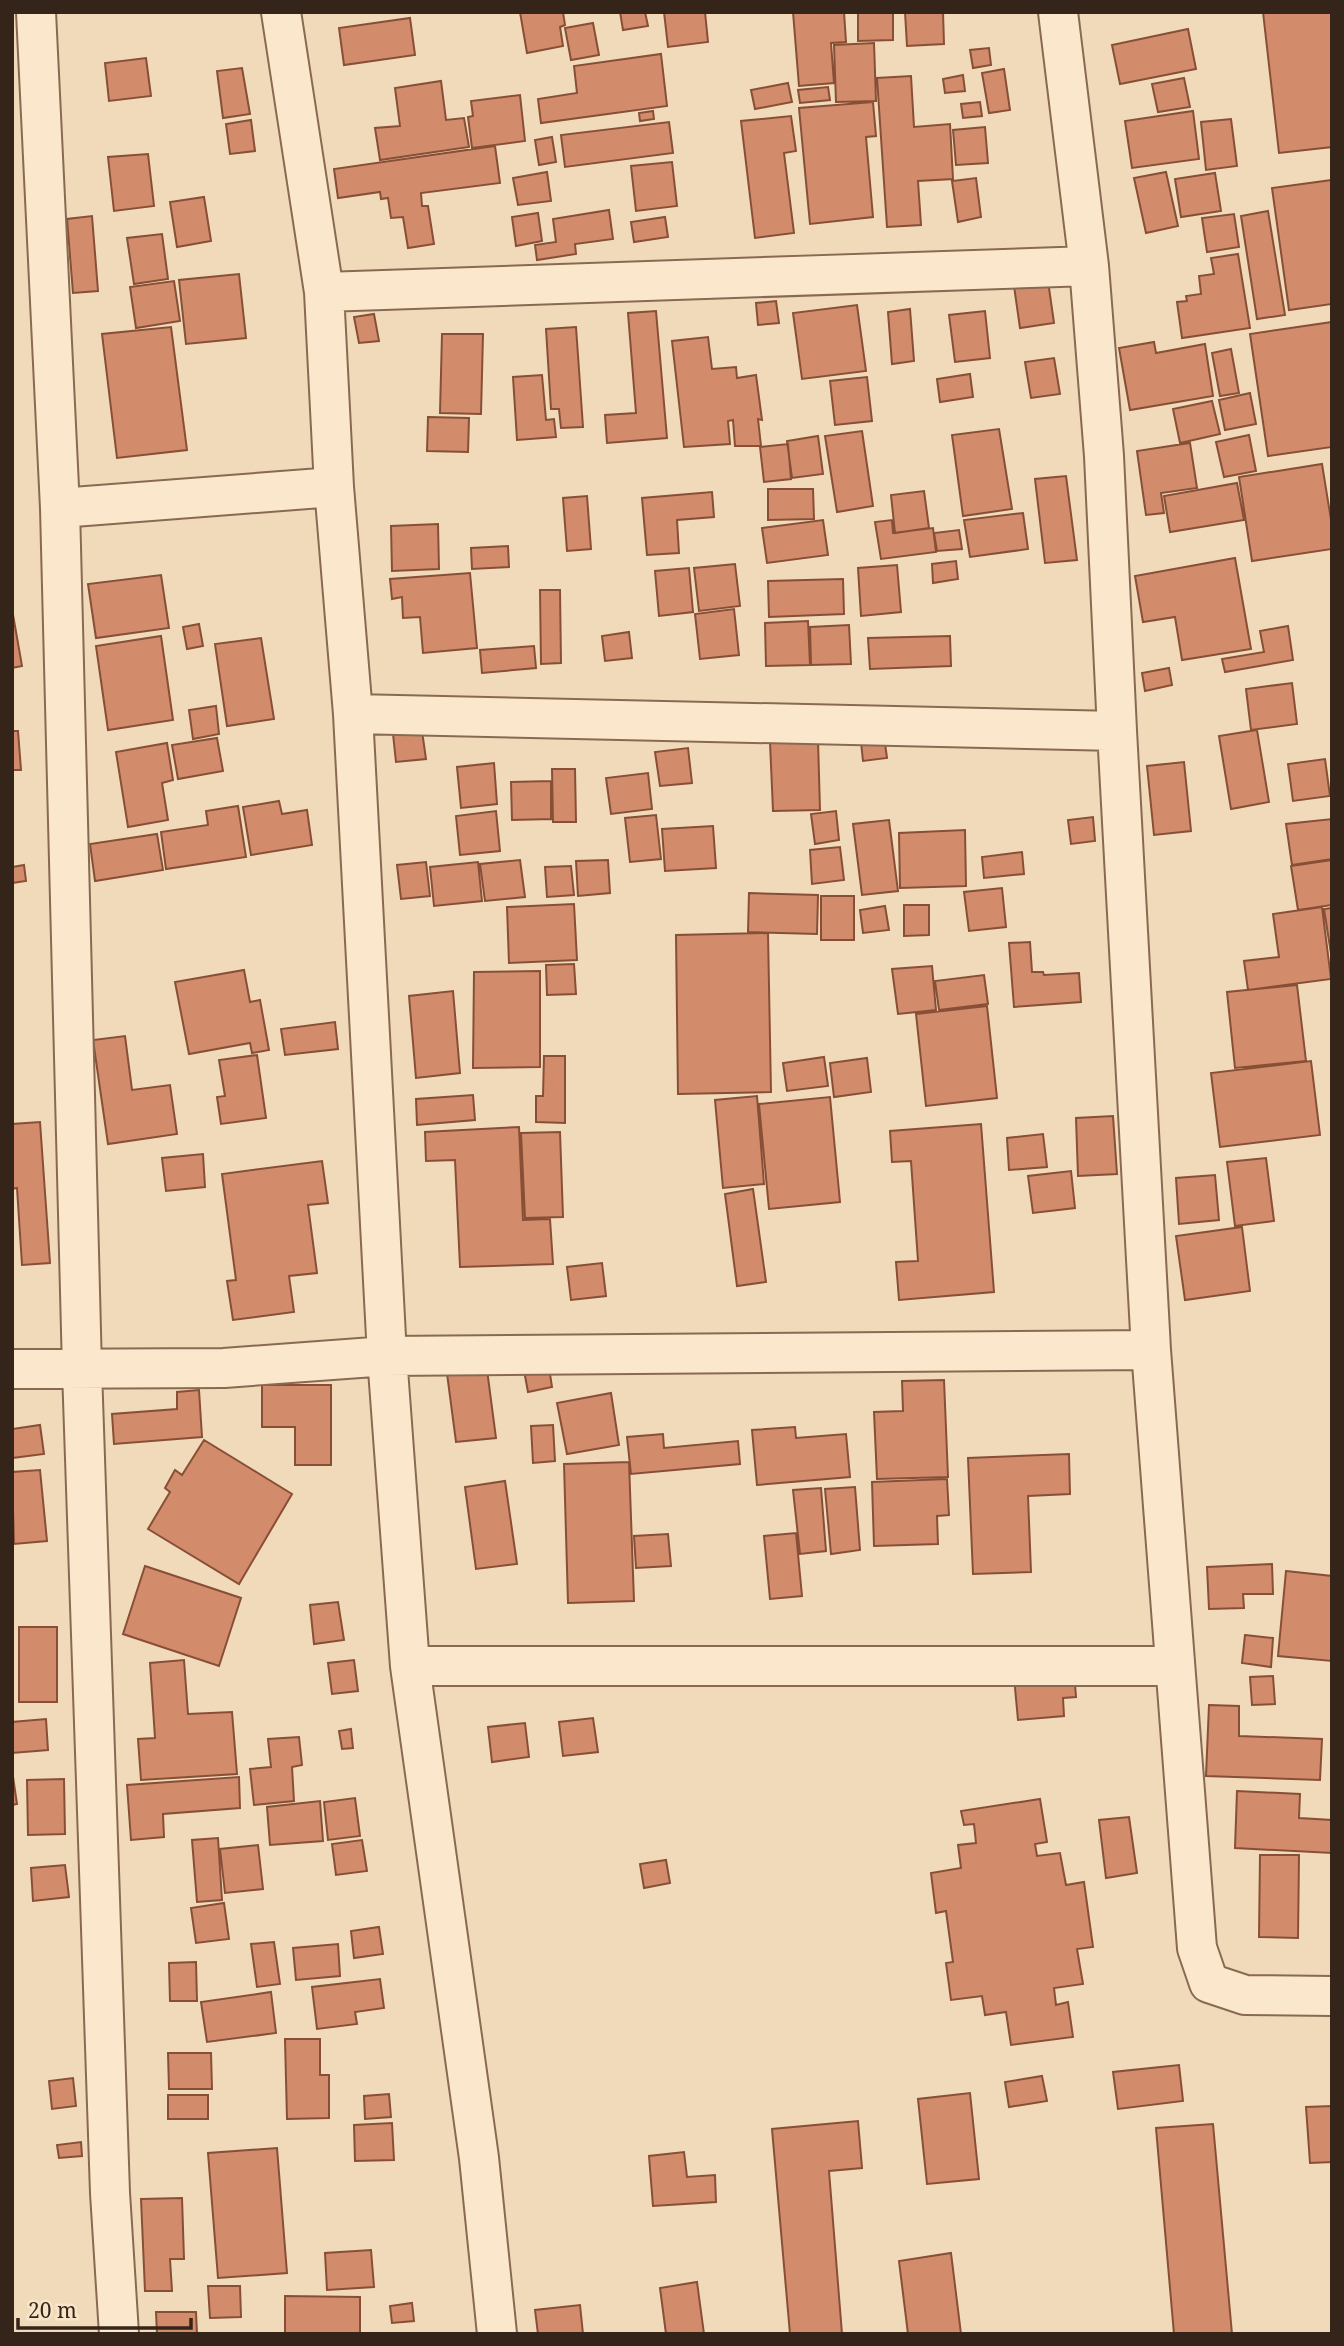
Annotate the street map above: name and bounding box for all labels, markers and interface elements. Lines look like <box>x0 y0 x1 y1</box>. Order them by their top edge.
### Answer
scale bar <box>18 2286 191 2330</box>
text: 20 m <box>28 2296 77 2324</box>

